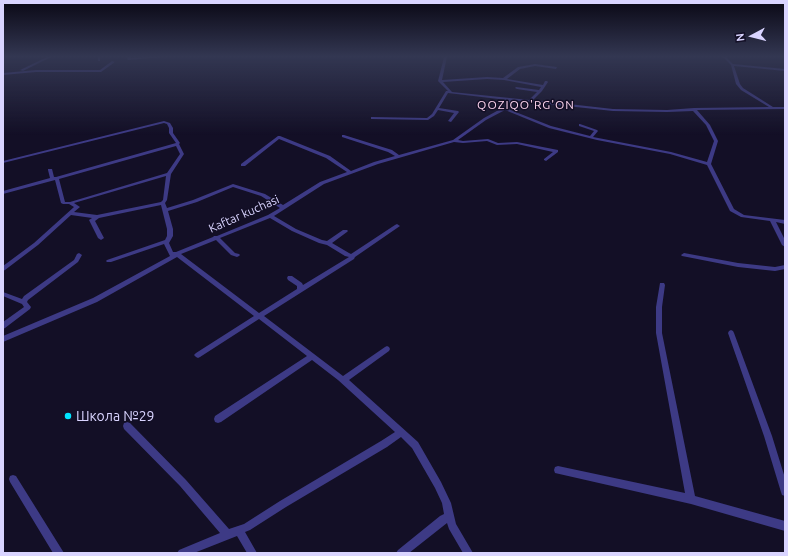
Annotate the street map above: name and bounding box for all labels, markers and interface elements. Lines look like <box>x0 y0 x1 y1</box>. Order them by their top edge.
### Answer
north arrow <box>732 16 772 56</box>
text: N <box>734 33 747 42</box>
district label: QOZIQO'RG'ON <box>477 98 575 112</box>
street label: Kaftar kuchasi <box>206 192 282 236</box>
place label: Школа №29 <box>76 408 155 424</box>
marker: Школа №29 <box>63 411 73 421</box>

